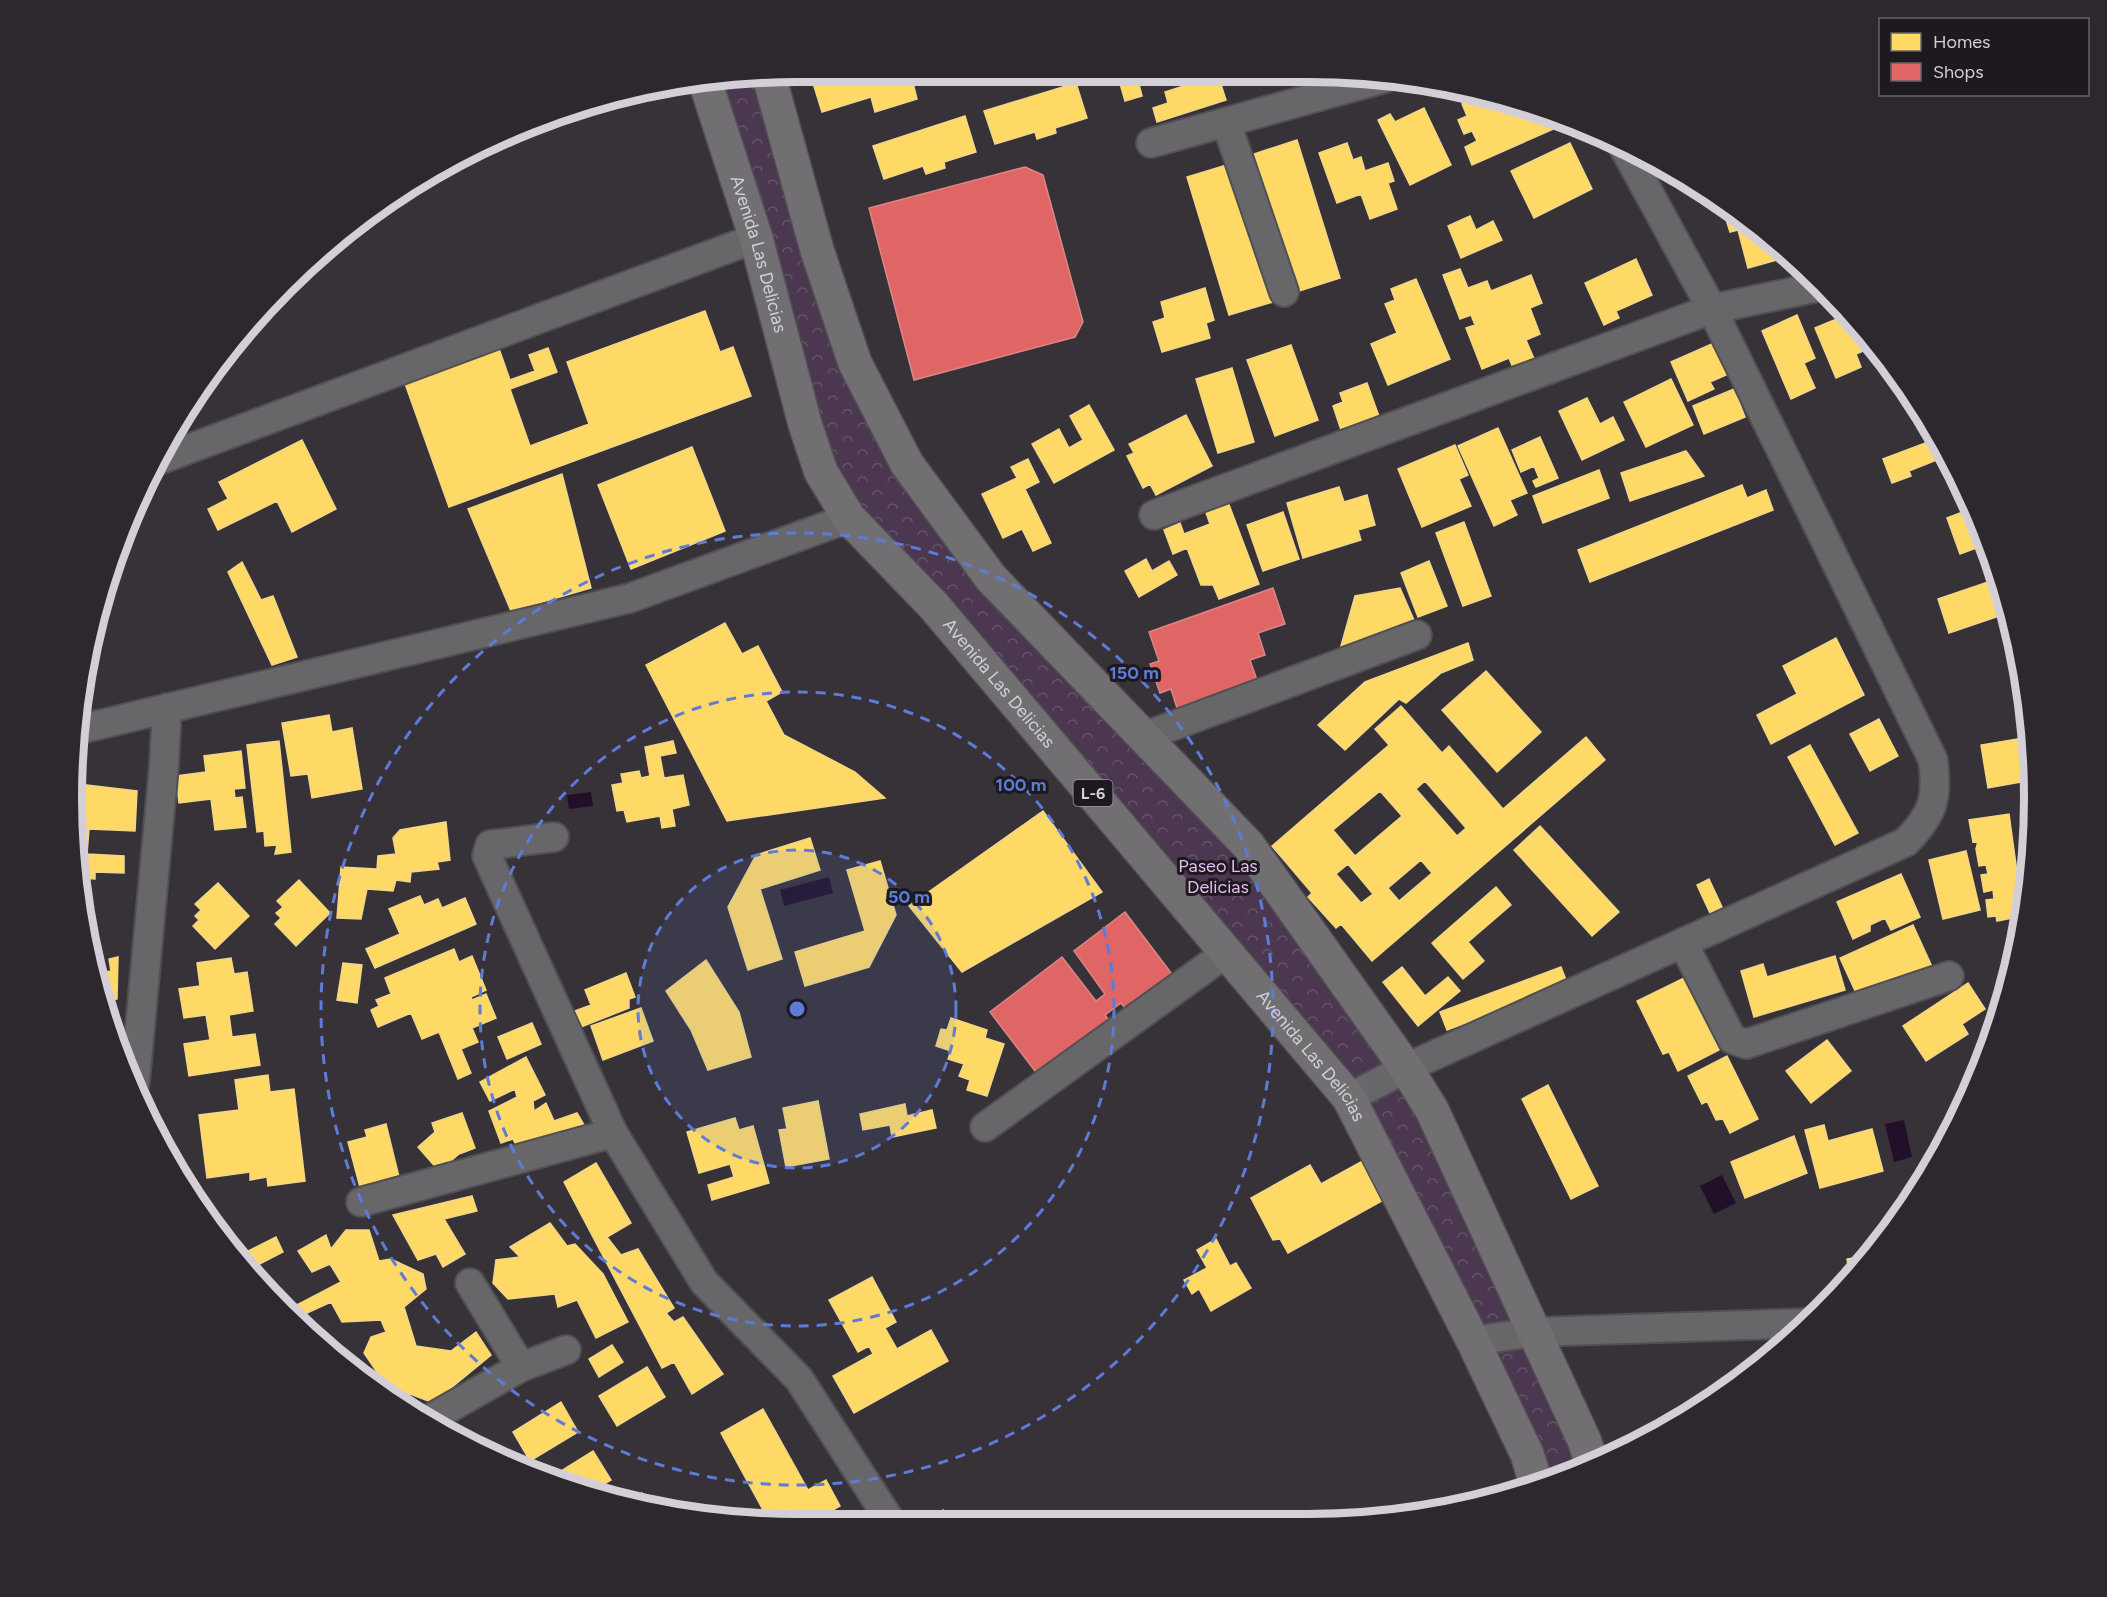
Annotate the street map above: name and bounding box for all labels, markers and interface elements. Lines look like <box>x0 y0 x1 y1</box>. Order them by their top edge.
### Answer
legend <box>1879 18 2089 96</box>
text: Homes <box>1933 31 1991 53</box>
text: Shops <box>1933 61 1984 83</box>
street label: Avenida Las Delicias <box>725 173 791 335</box>
street label: Avenida Las Delicias <box>938 614 1060 752</box>
text: 150 m <box>1109 662 1159 684</box>
text: 100 m <box>996 774 1046 796</box>
road number: L-6 <box>1074 780 1112 806</box>
park label: Paseo Las Delicias <box>1178 855 1258 898</box>
text: 50 m <box>888 886 930 908</box>
street label: Avenida Las Delicias <box>1252 985 1370 1125</box>
centre of rings <box>787 999 807 1019</box>

